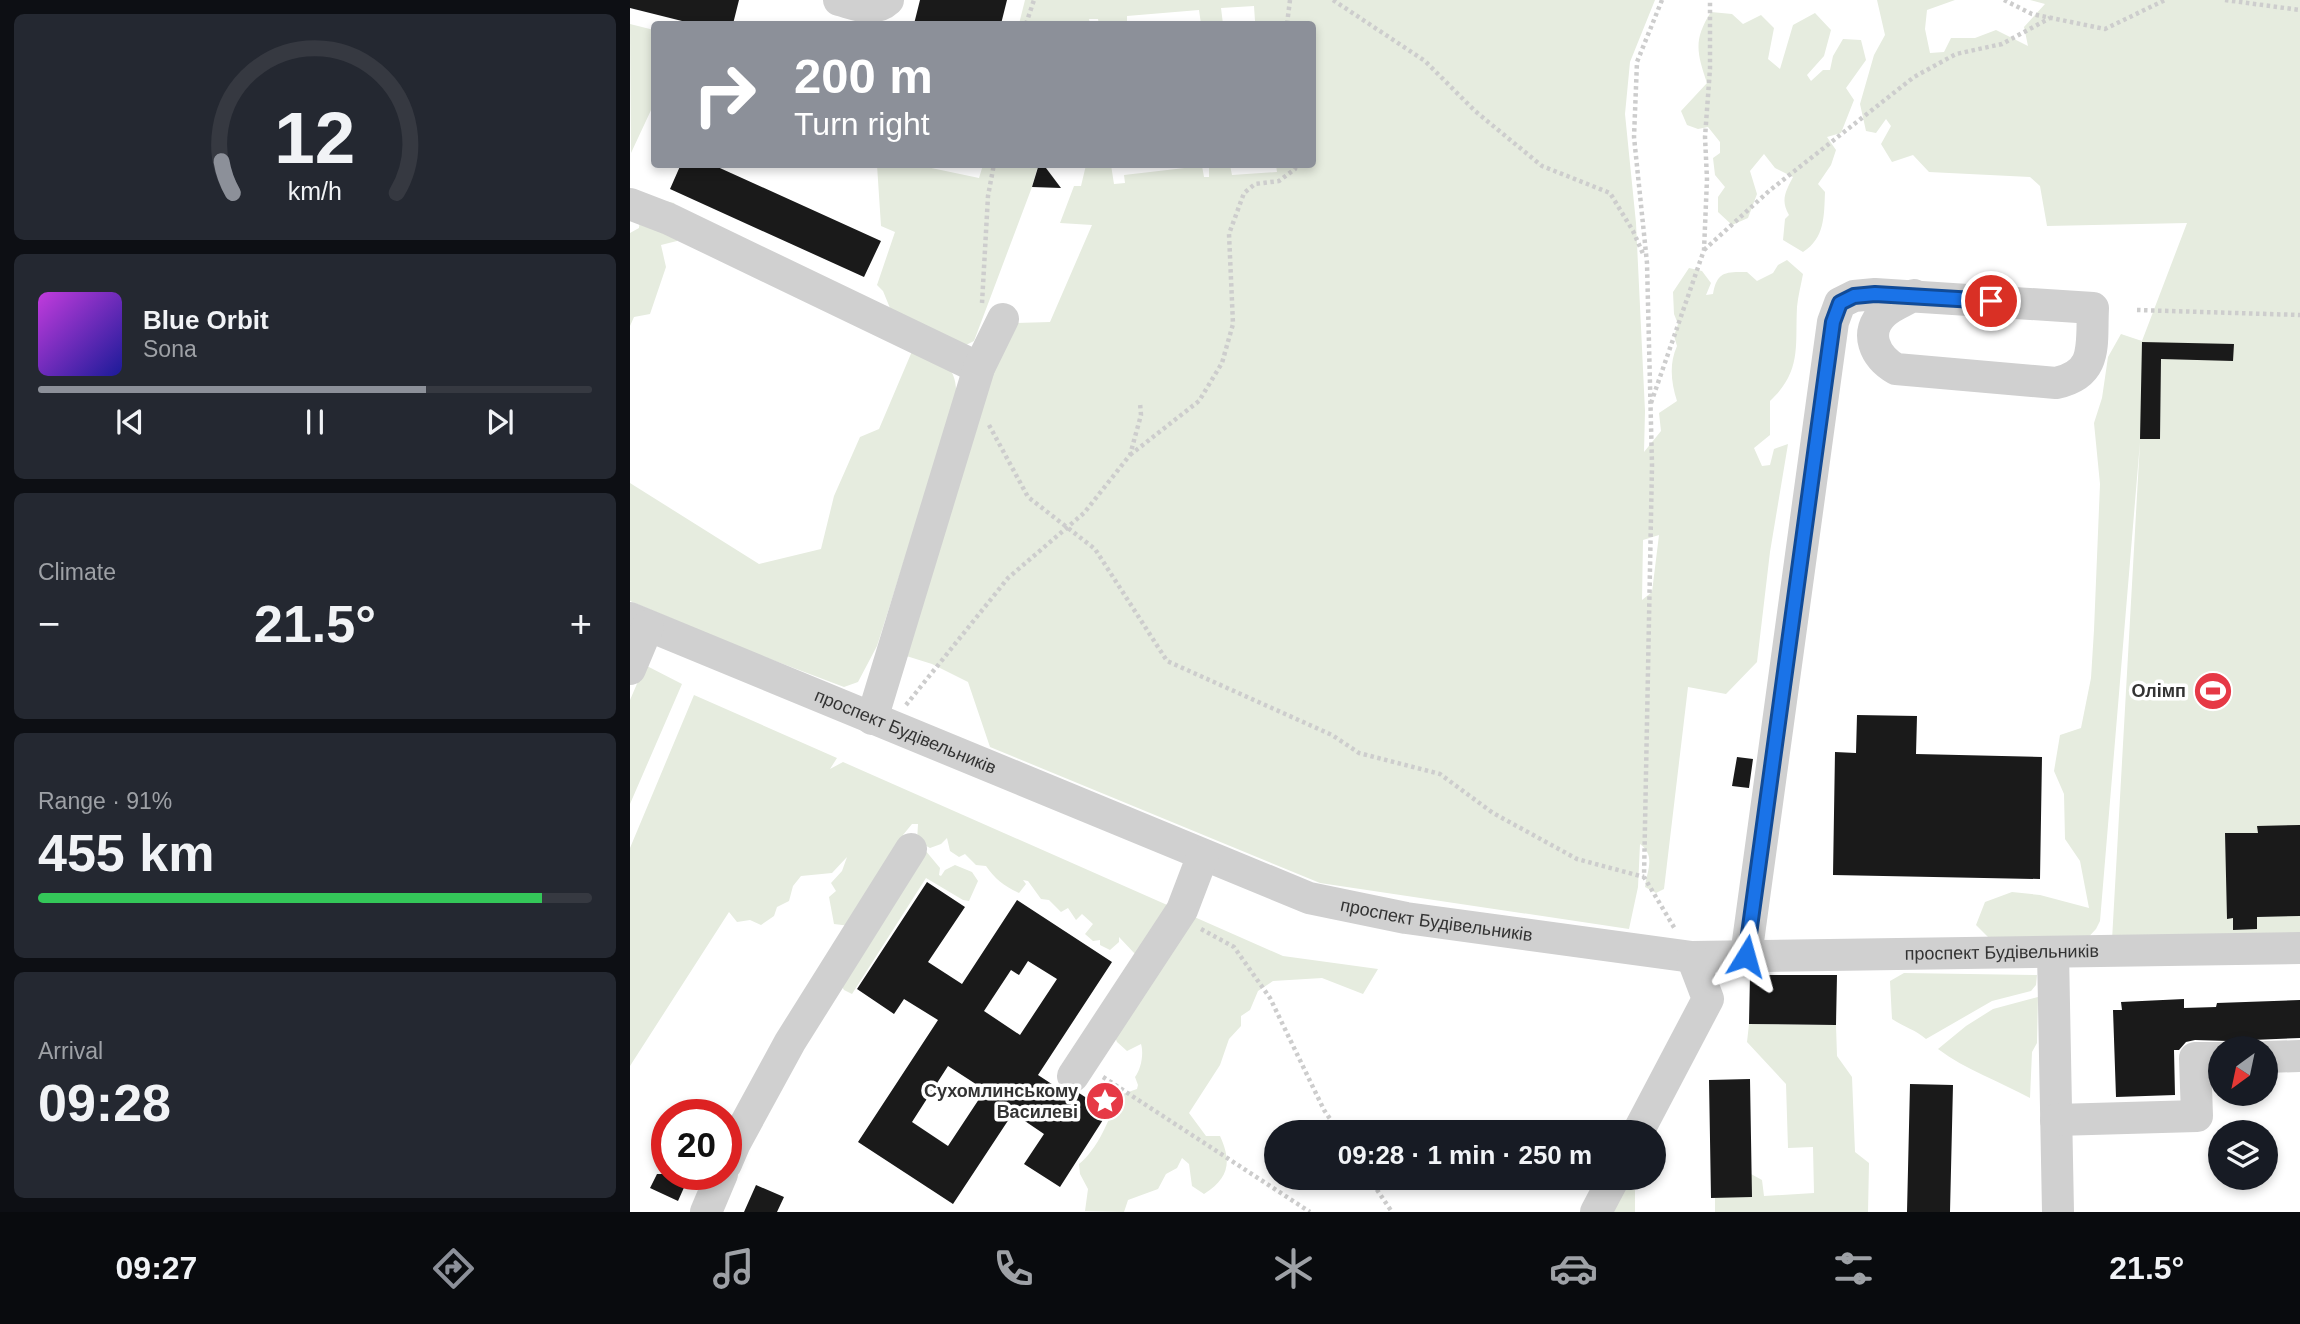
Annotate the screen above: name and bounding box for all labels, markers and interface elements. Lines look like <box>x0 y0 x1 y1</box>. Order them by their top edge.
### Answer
icon: right <box>679 49 770 140</box>
text: 200 m <box>794 49 933 103</box>
text: 12 <box>275 97 355 178</box>
text: Turn right <box>794 106 930 142</box>
text: km/h <box>288 177 342 205</box>
pin <box>1961 271 2021 331</box>
icon: arrive <box>1972 282 2010 320</box>
text: Blue Orbit <box>143 305 269 335</box>
text: Sona <box>143 336 197 362</box>
icon: previous <box>111 403 149 441</box>
icon: pause <box>296 403 334 441</box>
icon: next <box>481 403 519 441</box>
text: Climate <box>38 559 116 585</box>
text: 21.5° <box>254 595 376 653</box>
text: − <box>38 603 60 645</box>
text: + <box>570 603 592 645</box>
sports icon: Олімп <box>2192 670 2234 712</box>
place label: Олімп <box>2132 681 2186 701</box>
street label: проспект Будівельників <box>812 685 999 778</box>
text: Range · 91% <box>38 788 172 814</box>
text: 455 km <box>38 824 214 882</box>
street label: проспект Будівельників <box>1339 895 1534 945</box>
position arrow <box>1709 919 1783 993</box>
street label: проспект Будівельників <box>1904 941 2099 964</box>
north arrow <box>2208 1036 2278 1106</box>
map controls <box>2208 1036 2278 1190</box>
text: Arrival <box>38 1038 103 1064</box>
text: 09:28 <box>38 1074 171 1132</box>
place icon: Сухомлинському Василеві <box>1084 1080 1126 1122</box>
place label: Сухомлинському Василеві <box>924 1081 1078 1122</box>
speed limit sign: 20 <box>651 1099 742 1190</box>
button: layers <box>2208 1120 2278 1190</box>
text: 09:28 · 1 min · 250 m <box>1338 1140 1592 1170</box>
icon: directions <box>429 1244 478 1293</box>
icon: music <box>709 1244 758 1293</box>
icon: phone <box>989 1244 1038 1293</box>
icon: climate <box>1269 1244 1318 1293</box>
icon: car <box>1549 1244 1598 1293</box>
icon: filters <box>1829 1244 1878 1293</box>
text: 09:27 <box>116 1250 197 1286</box>
text: 21.5° <box>2109 1250 2184 1286</box>

